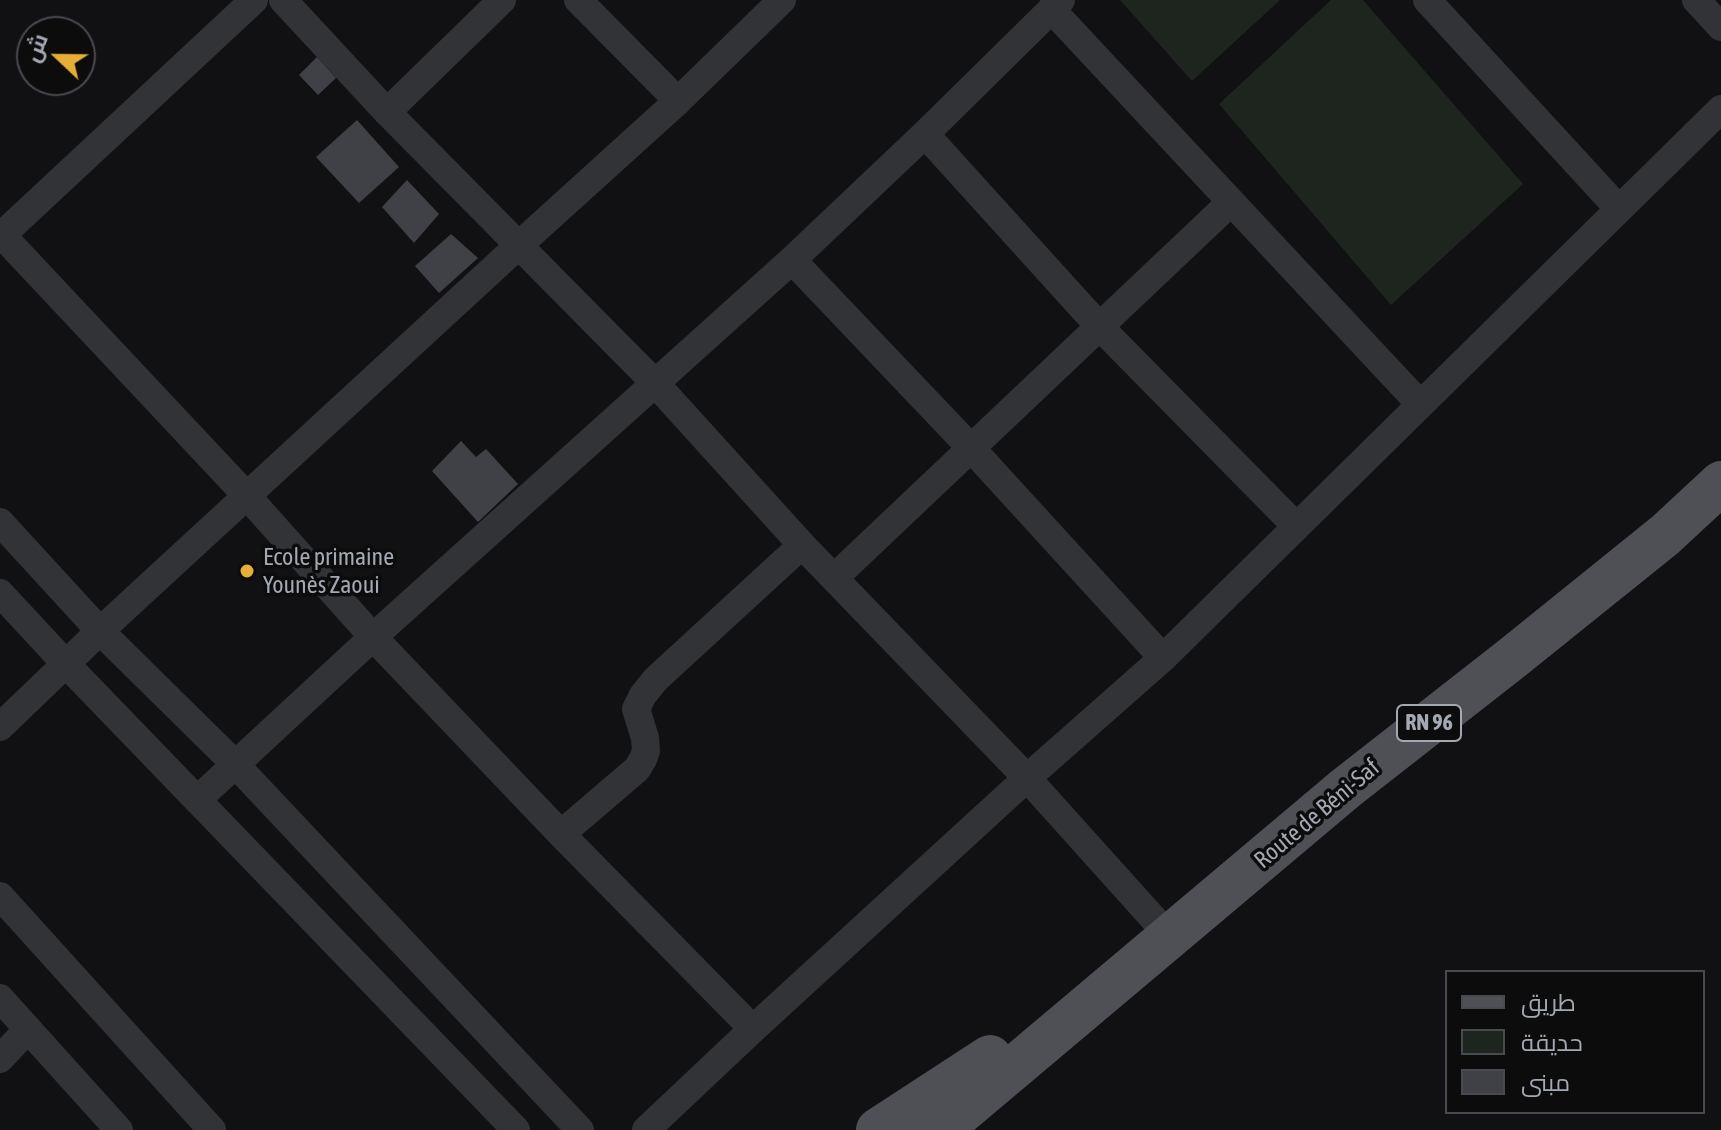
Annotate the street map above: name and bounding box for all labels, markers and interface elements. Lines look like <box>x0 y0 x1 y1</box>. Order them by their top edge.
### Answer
north arrow <box>16 16 96 96</box>
text: ش <box>18 30 53 66</box>
place label: Ecole primaine Younès Zaoui <box>263 543 394 599</box>
marker: Ecole primaine Younès Zaoui <box>238 562 256 580</box>
road number: RN 96 <box>1397 705 1461 741</box>
street label: Route de Béni-Saf <box>1249 753 1385 875</box>
legend <box>1445 970 1705 1114</box>
text: طريق <box>1521 989 1576 1016</box>
text: حديقة <box>1521 1029 1583 1056</box>
text: مبنى <box>1521 1069 1570 1096</box>

